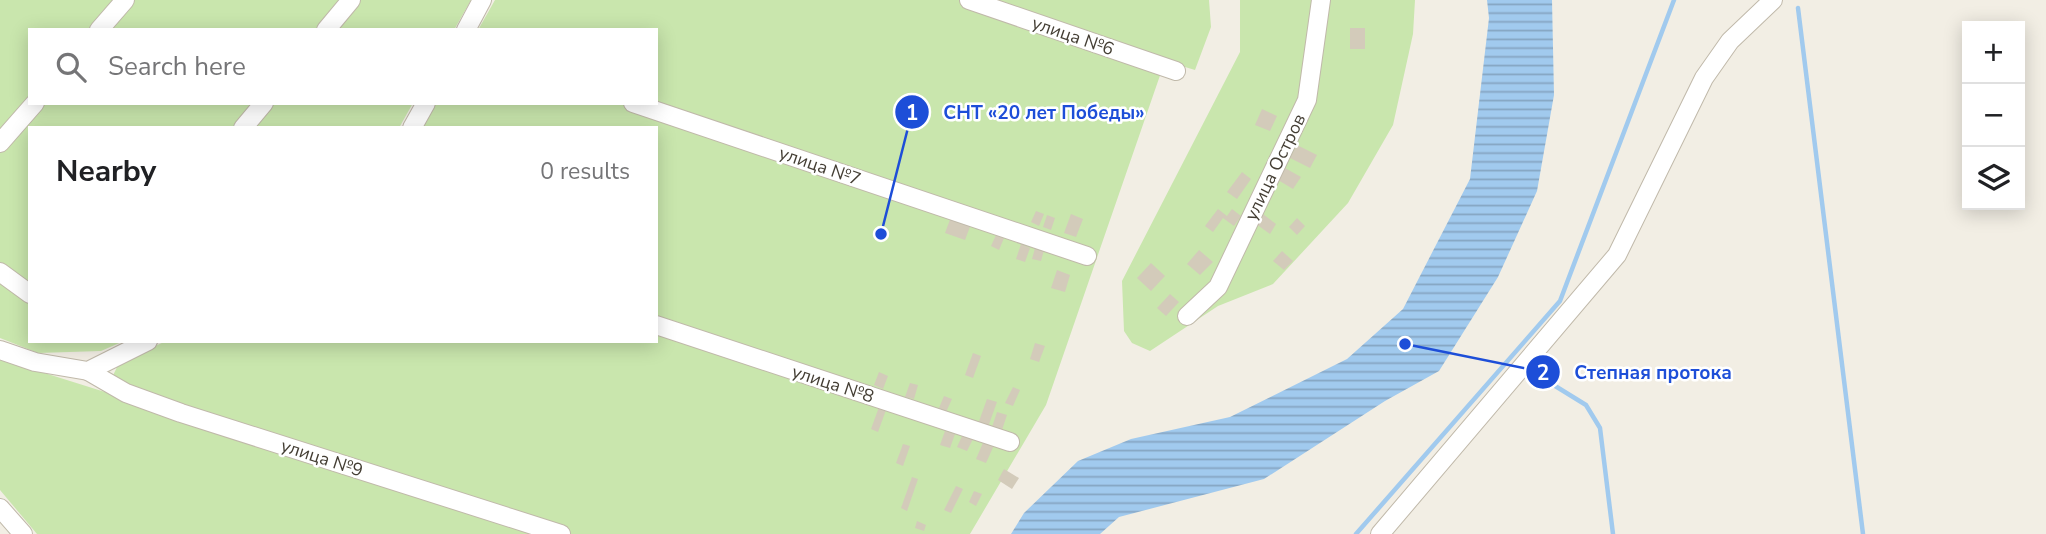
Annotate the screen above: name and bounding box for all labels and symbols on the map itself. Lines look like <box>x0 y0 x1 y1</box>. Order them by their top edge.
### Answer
street label: улица №6 <box>1029 11 1117 61</box>
callout: СНТ «20 лет Победы» <box>895 92 1159 132</box>
text: 1 <box>906 99 918 127</box>
text: СНТ «20 лет Победы» <box>943 100 1145 126</box>
street label: улица Остров <box>1239 110 1311 224</box>
street label: улица №7 <box>776 141 864 191</box>
callout: Степная протока <box>1526 352 1746 392</box>
street label: улица №8 <box>789 359 877 409</box>
text: 2 <box>1537 359 1549 387</box>
text: Степная протока <box>1574 360 1732 386</box>
street label: улица №9 <box>278 433 366 483</box>

